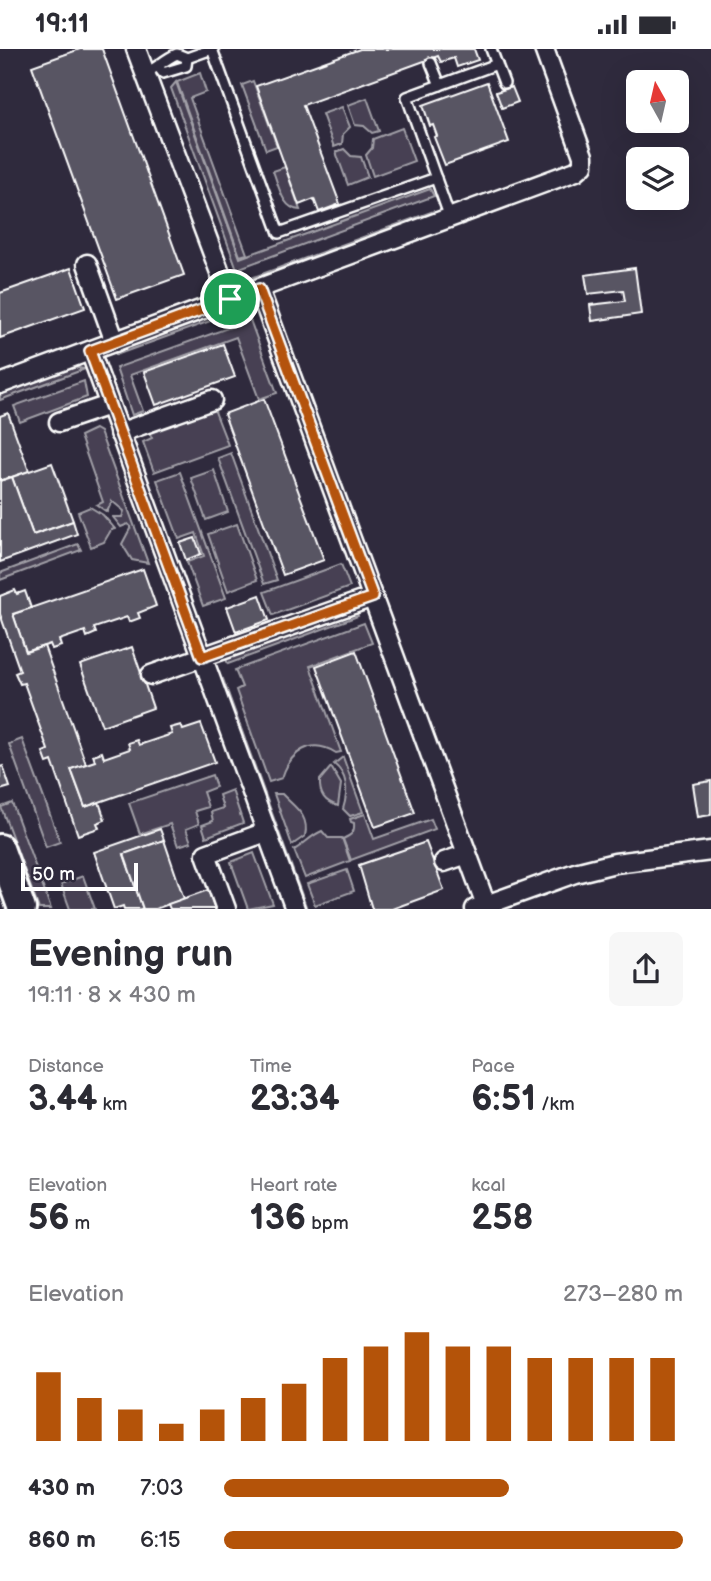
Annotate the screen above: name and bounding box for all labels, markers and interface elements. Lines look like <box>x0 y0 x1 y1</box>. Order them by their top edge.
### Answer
text: 19:11 <box>35 9 89 40</box>
north arrow <box>626 70 690 133</box>
map controls <box>626 70 689 210</box>
button: layers <box>626 147 689 210</box>
pin <box>200 269 260 329</box>
icon: arrive <box>211 280 249 318</box>
scale bar <box>21 860 138 892</box>
text: 50 m <box>32 863 75 886</box>
text: Evening run <box>28 932 233 977</box>
button: share <box>609 932 683 1006</box>
text: 19:11 · 8 × 430 m <box>28 981 196 1009</box>
text: Distance <box>28 1055 104 1078</box>
text: Time <box>250 1055 292 1078</box>
text: Pace <box>471 1055 515 1078</box>
text: 3.44 <box>28 1078 97 1121</box>
text: 23:34 <box>250 1078 340 1121</box>
text: 6:51 <box>471 1078 536 1121</box>
text: km <box>97 1093 128 1116</box>
text: /km <box>536 1093 575 1116</box>
text: Elevation <box>28 1174 107 1197</box>
text: Heart rate <box>250 1174 337 1197</box>
text: kcal <box>471 1174 505 1197</box>
text: 56 <box>28 1197 69 1240</box>
text: 136 <box>250 1197 306 1240</box>
text: 258 <box>471 1197 534 1240</box>
text: m <box>69 1212 90 1235</box>
text: bpm <box>306 1212 349 1235</box>
text: Elevation <box>28 1280 124 1308</box>
text: 273–280 m <box>563 1280 683 1308</box>
text: 430 m <box>28 1474 95 1502</box>
text: 7:03 <box>140 1474 184 1502</box>
text: 860 m <box>28 1526 96 1554</box>
text: 6:15 <box>140 1526 181 1554</box>

